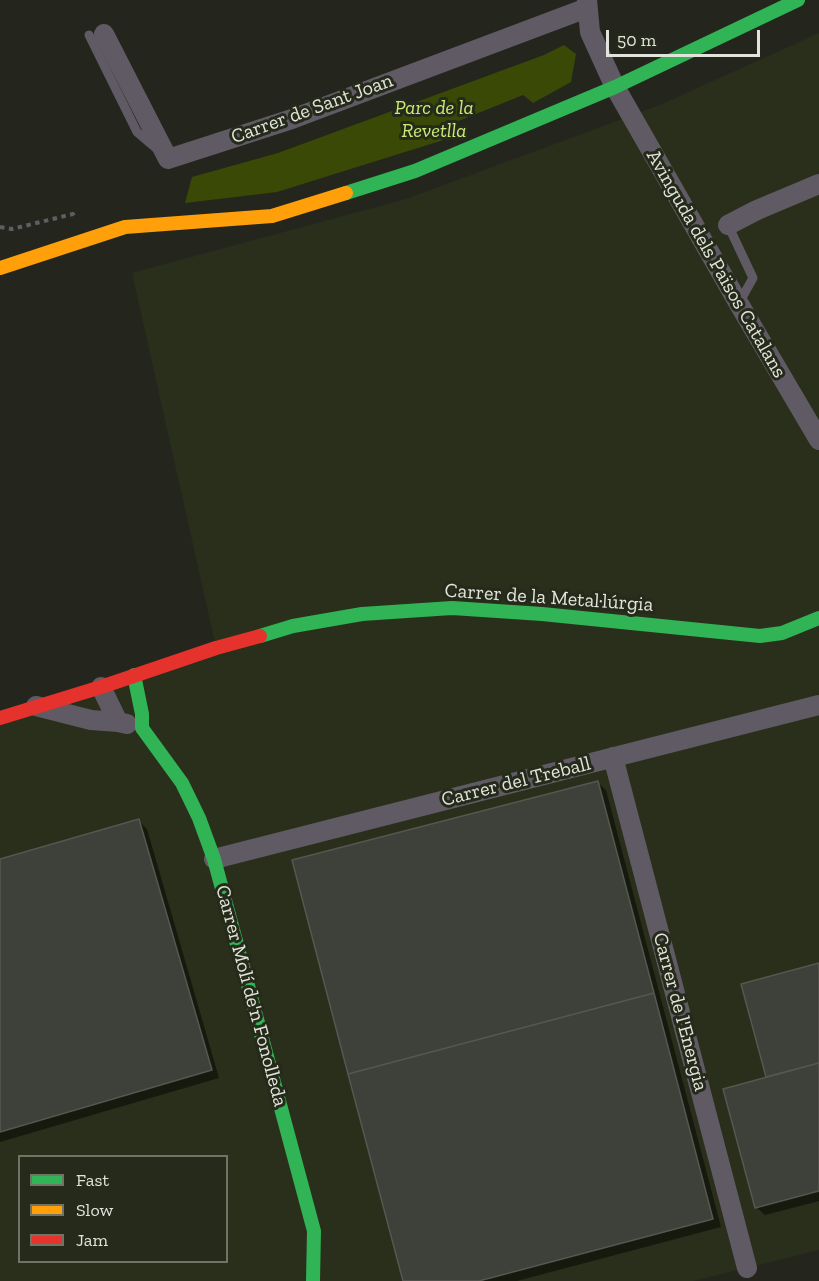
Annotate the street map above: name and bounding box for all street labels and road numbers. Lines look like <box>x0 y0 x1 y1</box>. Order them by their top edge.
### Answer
street label: Carrer de Sant Joan <box>228 69 396 149</box>
street label: Avinguda dels Països Catalans <box>641 146 791 382</box>
street label: Carrer de la Metal·lúrgia <box>444 579 654 617</box>
street label: Carrer del Treball <box>439 752 593 812</box>
street label: Carrer Molí de'n Fonolleda <box>210 883 292 1109</box>
street label: Carrer de l'Energia <box>647 930 713 1094</box>

